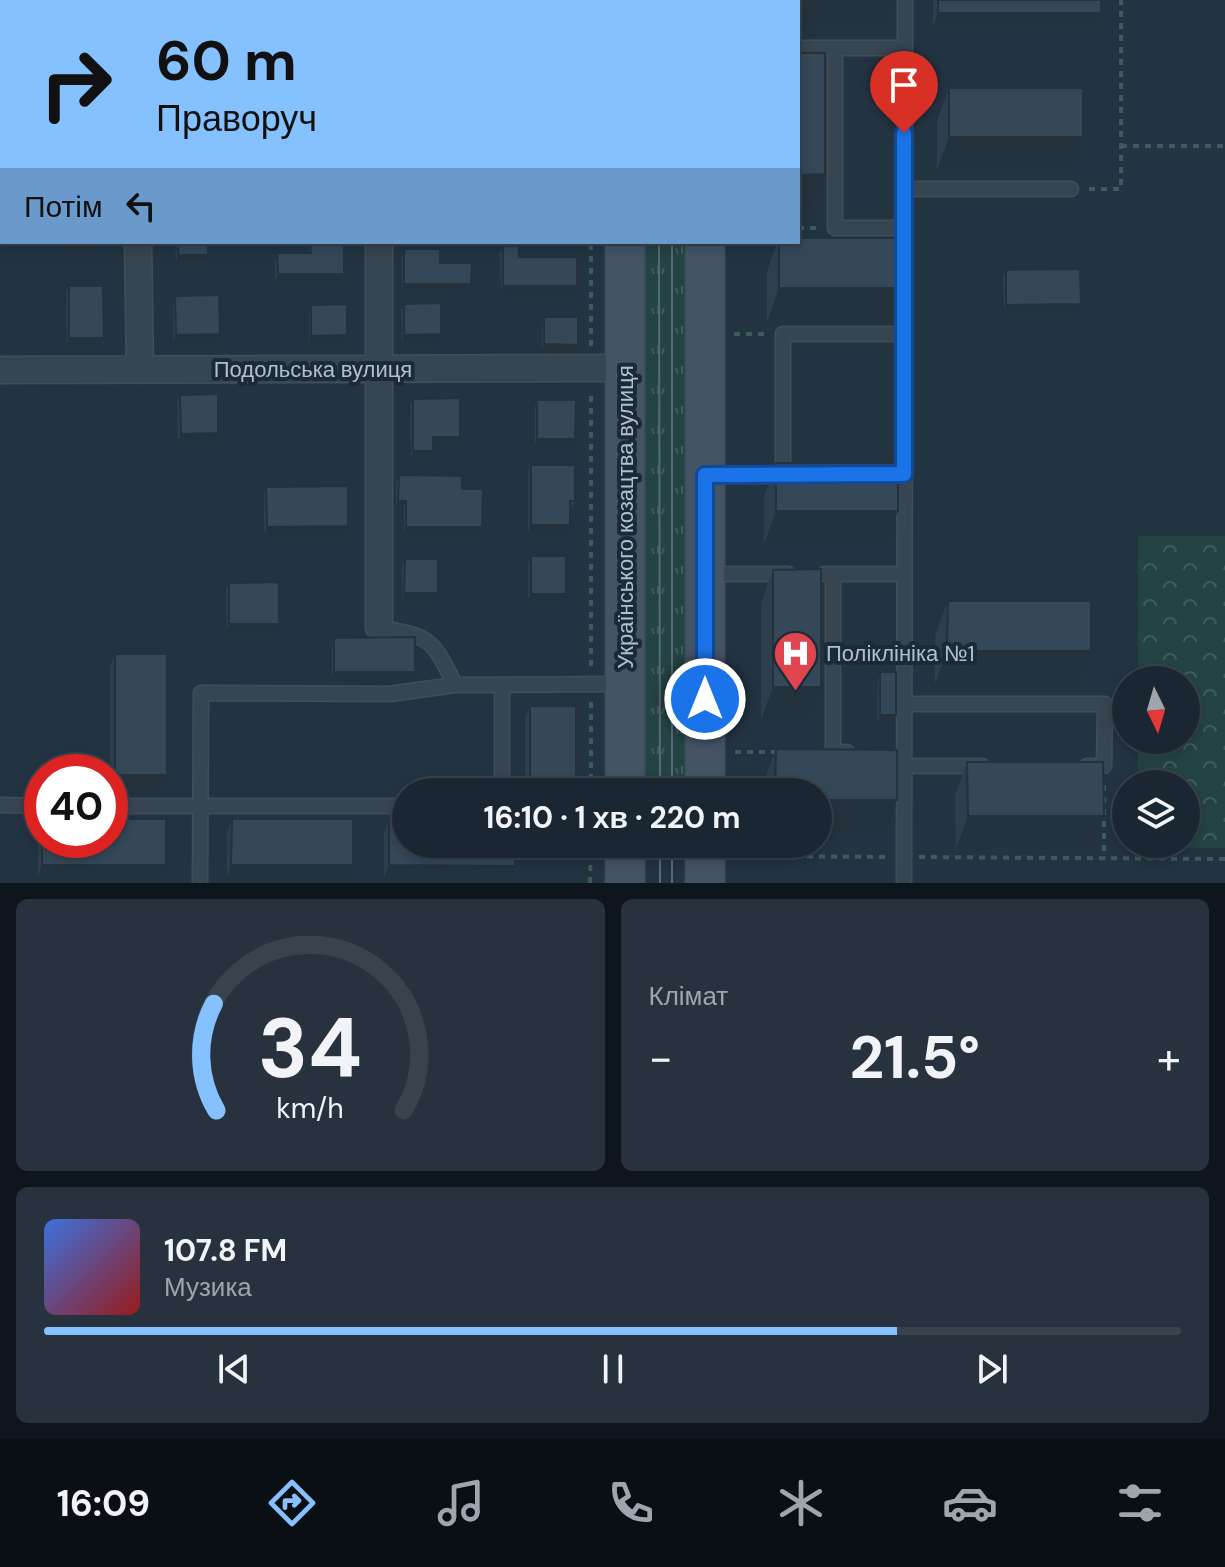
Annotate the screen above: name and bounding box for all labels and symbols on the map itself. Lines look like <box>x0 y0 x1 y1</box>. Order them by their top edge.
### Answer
pin <box>870 51 938 133</box>
street label: Подольська вулиця <box>214 355 412 384</box>
street label: Українського козацтва вулиця <box>611 365 640 669</box>
hospital icon: Поліклініка №1 <box>771 629 819 692</box>
place label: Поліклініка №1 <box>826 639 975 668</box>
position arrow <box>663 657 747 741</box>
north arrow <box>1112 666 1200 754</box>
speed limit sign: 40 <box>24 754 128 858</box>

